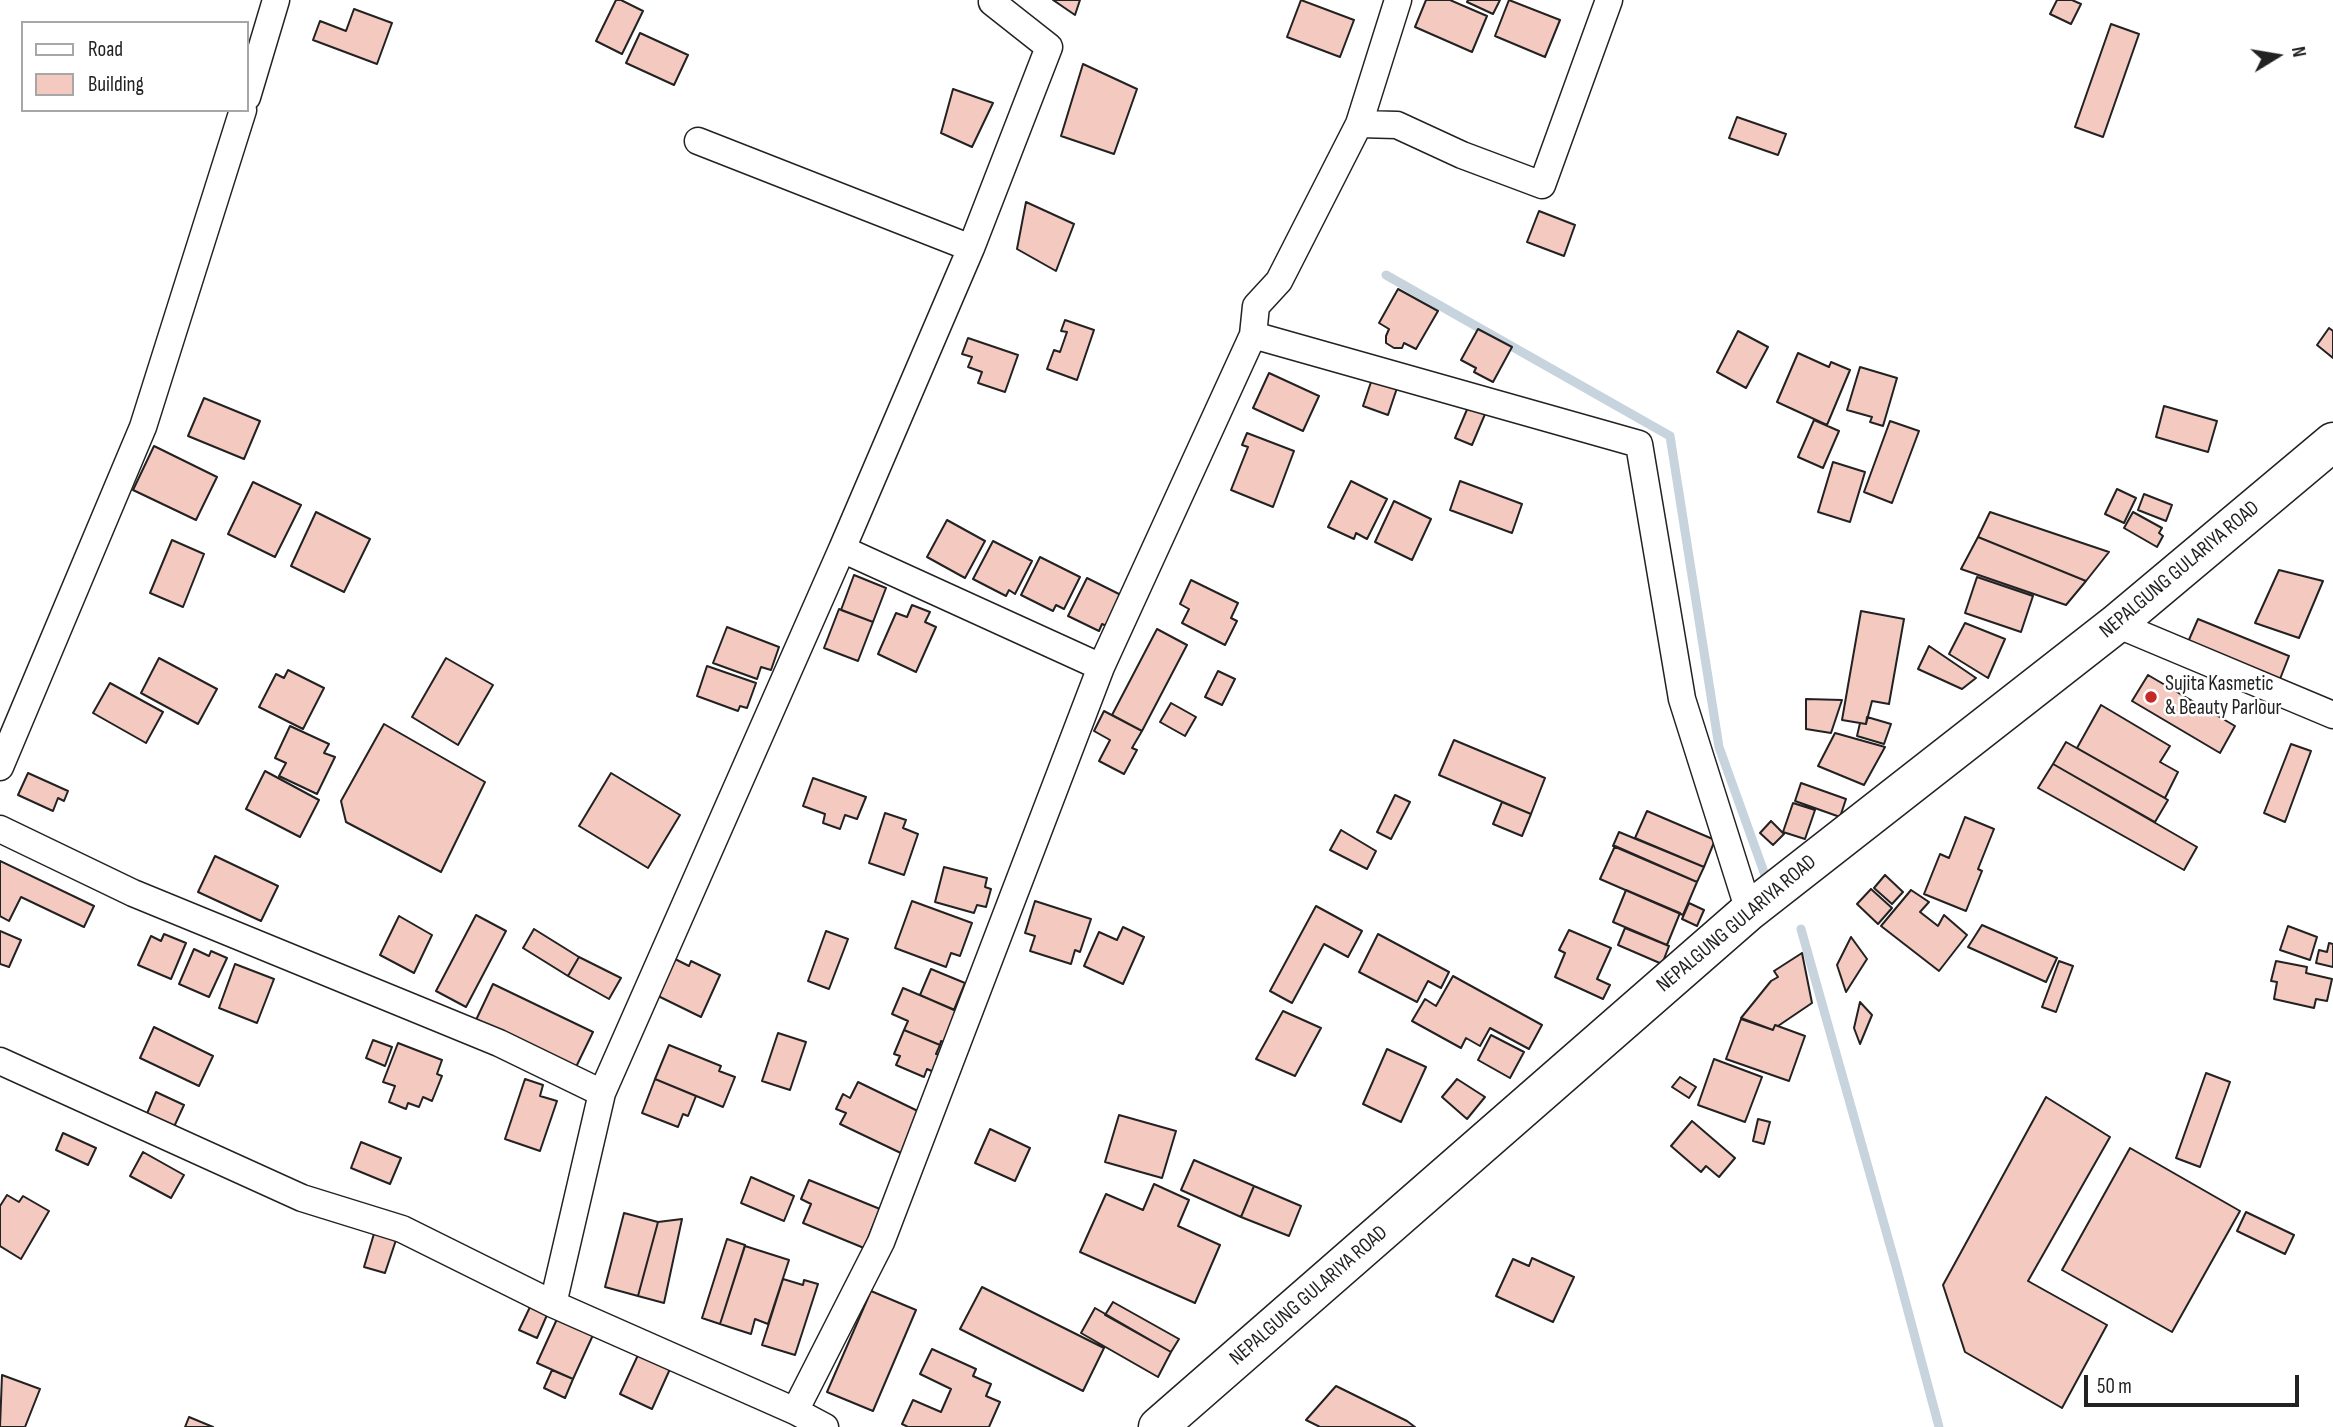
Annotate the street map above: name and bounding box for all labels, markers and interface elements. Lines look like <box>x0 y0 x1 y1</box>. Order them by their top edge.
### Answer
legend <box>21 21 248 112</box>
north arrow <box>2242 21 2312 91</box>
text: Road <box>88 37 123 62</box>
text: N <box>2286 45 2310 59</box>
text: Building <box>88 72 144 97</box>
street label: NEPALGUNG GULARIYA ROAD <box>2095 496 2265 644</box>
place label: Sujita Kasmetic & Beauty Parlour <box>2165 672 2282 722</box>
marker: Sujita Kasmetic & Beauty Parlour <box>2143 689 2159 705</box>
street label: NEPALGUNG GULARIYA ROAD <box>1652 850 1822 998</box>
street label: NEPALGUNG GULARIYA ROAD <box>1225 1221 1393 1371</box>
scale bar <box>2088 1360 2303 1404</box>
text: 50 m <box>2097 1374 2132 1399</box>

